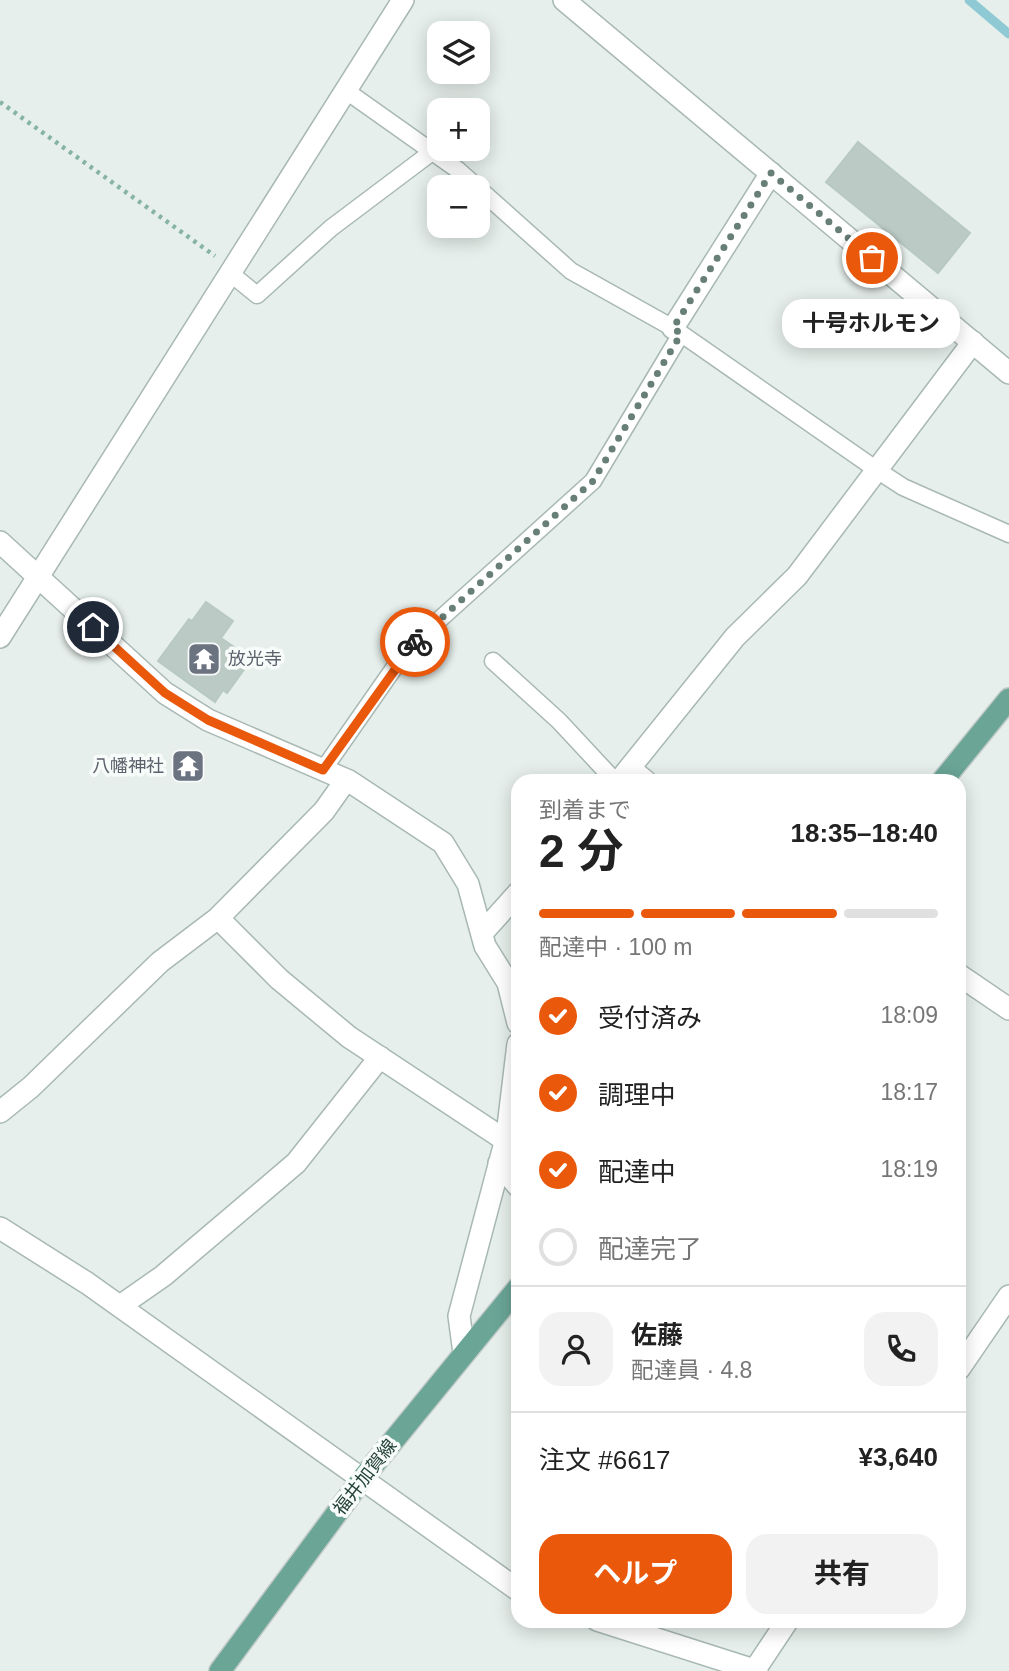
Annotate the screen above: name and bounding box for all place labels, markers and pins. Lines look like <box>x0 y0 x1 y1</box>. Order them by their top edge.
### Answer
pin <box>842 228 902 288</box>
callout: 十号ホルモン <box>783 300 961 349</box>
pin <box>63 597 123 657</box>
temple icon: 放光寺 <box>185 640 223 678</box>
place label: 放光寺 <box>228 649 282 669</box>
temple icon: 八幡神社 <box>169 747 207 785</box>
place label: 八幡神社 <box>92 756 164 776</box>

